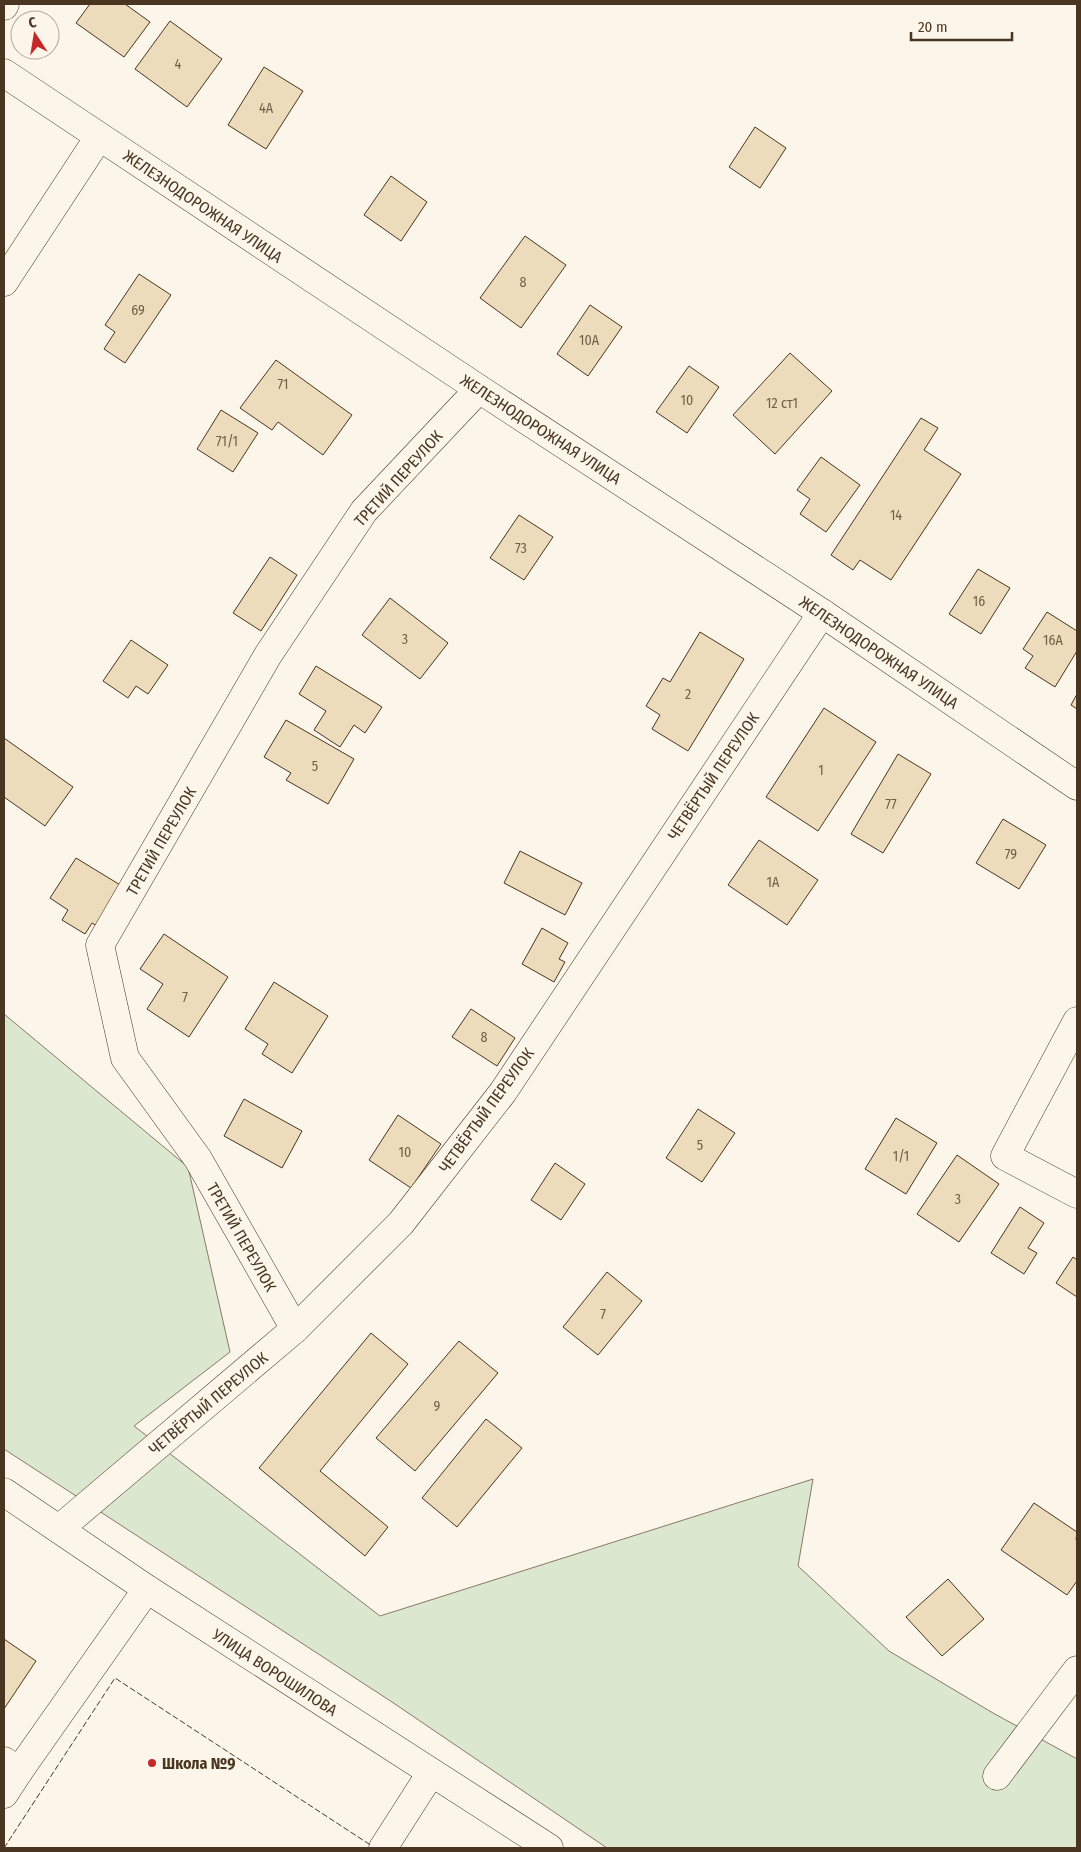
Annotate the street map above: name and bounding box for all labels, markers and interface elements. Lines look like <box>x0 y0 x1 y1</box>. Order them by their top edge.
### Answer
north arrow <box>10 10 60 60</box>
scale bar <box>911 10 1012 42</box>
text: С <box>27 14 38 32</box>
text: 20 m <box>918 18 948 36</box>
house number: 4 <box>175 56 182 73</box>
house number: 4А <box>259 100 274 117</box>
street label: ЖЕЛЕЗНОДОРОЖНАЯ УЛИЦА <box>120 146 286 267</box>
house number: 8 <box>520 274 527 291</box>
house number: 69 <box>131 302 145 319</box>
house number: 10А <box>579 332 600 349</box>
street label: ЖЕЛЕЗНОДОРОЖНАЯ УЛИЦА <box>457 370 625 489</box>
house number: 71 <box>278 376 288 393</box>
house number: 10 <box>681 392 693 409</box>
house number: 12 ст1 <box>766 395 798 412</box>
street label: ТРЕТИЙ ПЕРЕУЛОК <box>350 426 447 530</box>
house number: 71/1 <box>216 433 238 450</box>
house number: 14 <box>890 507 902 524</box>
house number: 73 <box>515 540 527 557</box>
street label: ЖЕЛЕЗНОДОРОЖНАЯ УЛИЦА <box>796 592 962 713</box>
house number: 16 <box>973 593 985 610</box>
house number: 3 <box>402 631 408 648</box>
house number: 16А <box>1043 632 1064 649</box>
house number: 2 <box>685 686 691 703</box>
street label: ЧЕТВЁРТЫЙ ПЕРЕУЛОК <box>664 709 763 843</box>
house number: 5 <box>312 758 318 775</box>
house number: 1 <box>818 762 824 779</box>
street label: ТРЕТИЙ ПЕРЕУЛОК <box>123 783 200 899</box>
house number: 77 <box>885 796 897 813</box>
house number: 79 <box>1005 846 1017 863</box>
house number: 1А <box>767 874 780 891</box>
house number: 7 <box>182 989 188 1006</box>
house number: 8 <box>481 1029 488 1046</box>
street label: ЧЕТВЁРТЫЙ ПЕРЕУЛОК <box>435 1044 538 1176</box>
house number: 5 <box>697 1137 703 1154</box>
house number: 10 <box>399 1144 411 1161</box>
house number: 1/1 <box>893 1148 909 1165</box>
street label: ТРЕТИЙ ПЕРЕУЛОК <box>203 1180 281 1295</box>
house number: 3 <box>955 1191 961 1208</box>
house number: 7 <box>600 1306 606 1323</box>
street label: ЧЕТВЁРТЫЙ ПЕРЕУЛОК <box>145 1348 272 1459</box>
house number: 9 <box>434 1398 441 1415</box>
street label: УЛИЦА ВОРОШИЛОВА <box>208 1624 341 1720</box>
place label: Школа №9 <box>162 1754 236 1773</box>
marker: Школа №9 <box>146 1757 158 1769</box>

